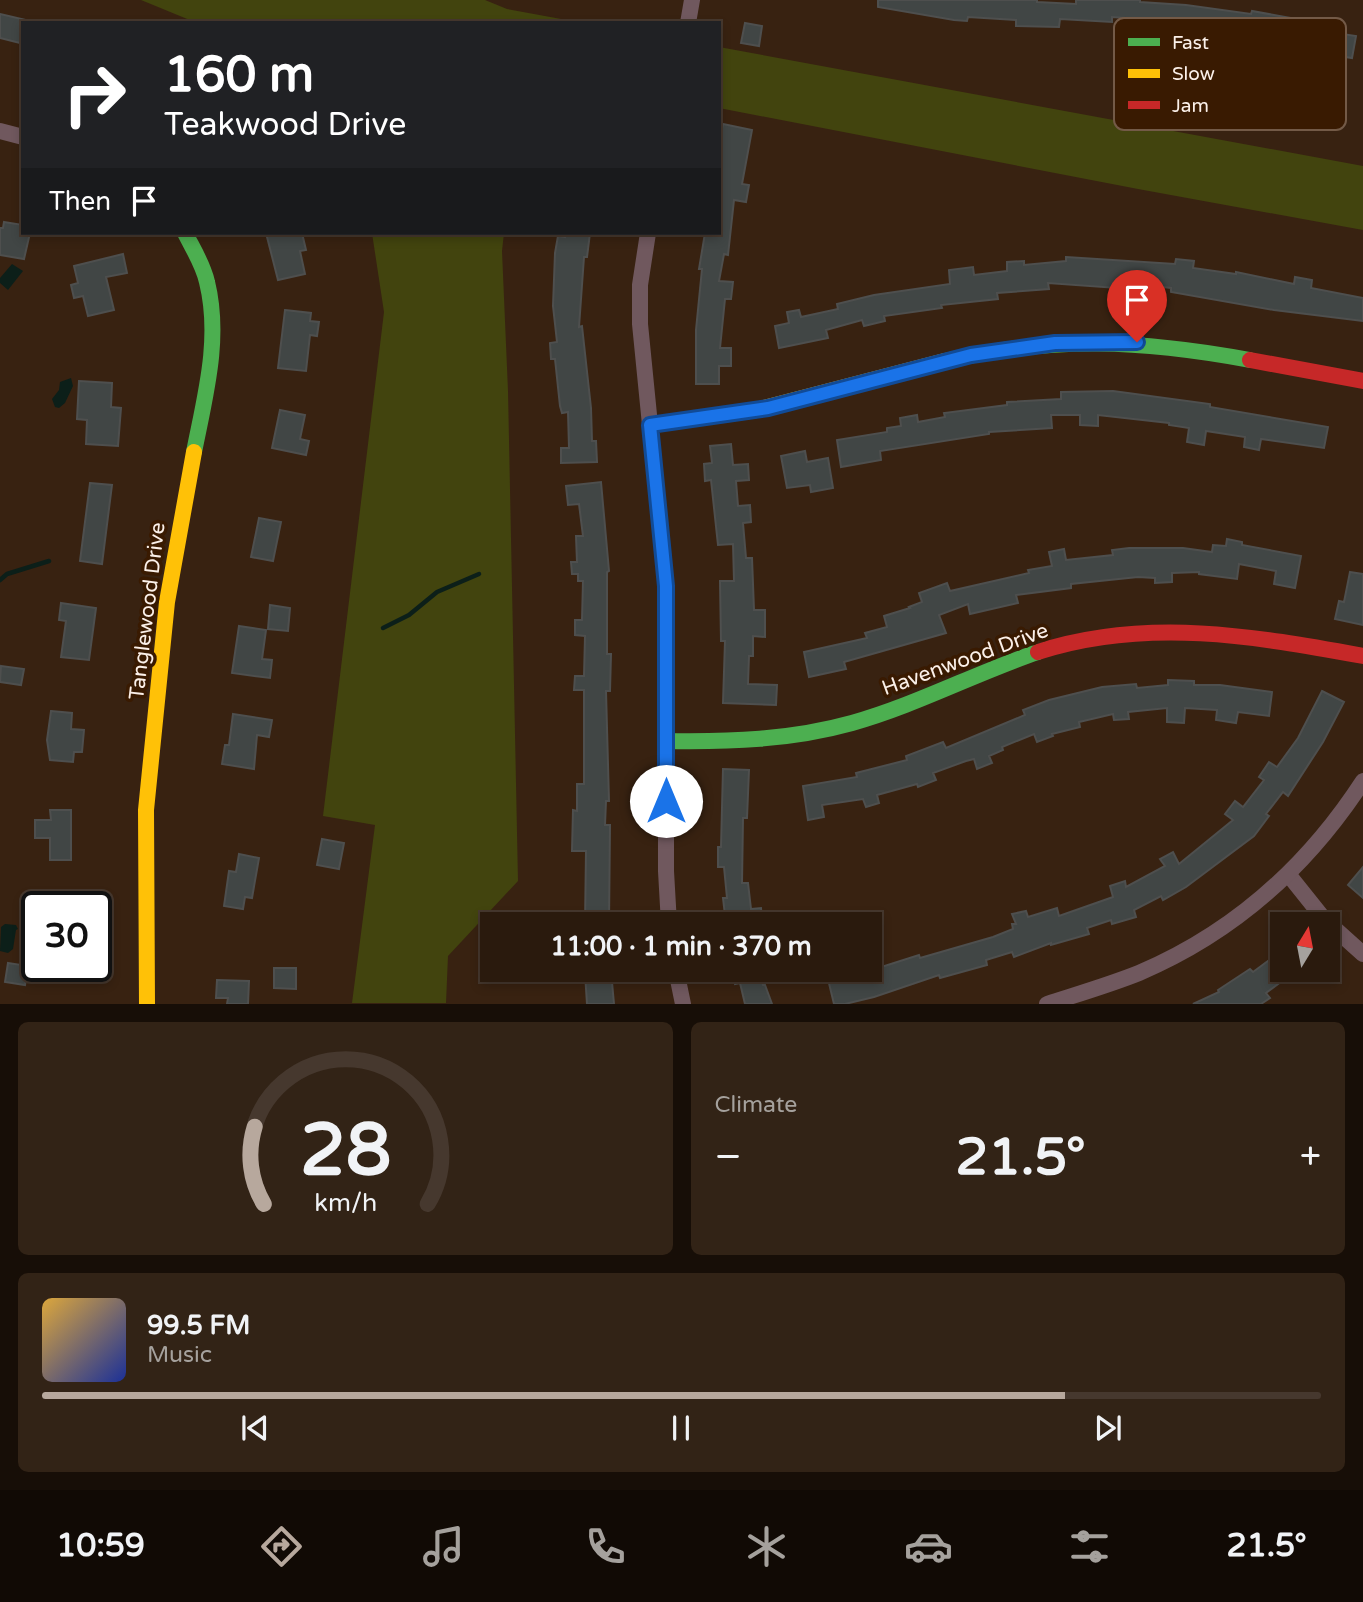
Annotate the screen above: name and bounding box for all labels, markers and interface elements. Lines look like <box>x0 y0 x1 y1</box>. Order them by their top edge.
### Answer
legend <box>1114 18 1346 130</box>
text: Fast <box>1172 32 1209 54</box>
text: 160 m <box>164 46 314 105</box>
icon: right <box>49 49 140 140</box>
text: Slow <box>1172 63 1215 85</box>
text: Jam <box>1172 95 1209 117</box>
text: Teakwood Drive <box>164 106 406 144</box>
icon: arrive <box>125 182 163 220</box>
text: Then <box>49 186 111 217</box>
pin <box>1107 270 1167 342</box>
icon: arrive <box>1118 281 1156 319</box>
street label: Tanglewood Drive <box>124 521 171 701</box>
street label: Havenwood Drive <box>878 618 1052 701</box>
position arrow <box>629 764 703 838</box>
speed limit sign: 30 <box>21 891 112 982</box>
north arrow <box>1270 912 1340 982</box>
map controls <box>1270 912 1340 982</box>
text: 11:00 · 1 min · 370 m <box>550 931 812 962</box>
text: Climate <box>715 1091 797 1119</box>
text: 28 <box>300 1108 391 1196</box>
text: 21.5° <box>956 1126 1086 1189</box>
text: − <box>715 1134 742 1180</box>
text: + <box>1300 1134 1321 1180</box>
text: km/h <box>314 1188 377 1218</box>
text: 99.5 FM <box>147 1310 250 1341</box>
text: Music <box>147 1341 212 1369</box>
icon: previous <box>236 1409 274 1447</box>
icon: pause <box>662 1409 700 1447</box>
icon: next <box>1089 1409 1127 1447</box>
icon: directions <box>257 1522 306 1571</box>
icon: music <box>419 1522 468 1571</box>
icon: phone <box>581 1522 630 1571</box>
icon: climate <box>742 1522 791 1571</box>
icon: car <box>904 1522 953 1571</box>
icon: filters <box>1065 1522 1114 1571</box>
text: 10:59 <box>56 1527 145 1565</box>
text: 21.5° <box>1227 1527 1307 1565</box>

